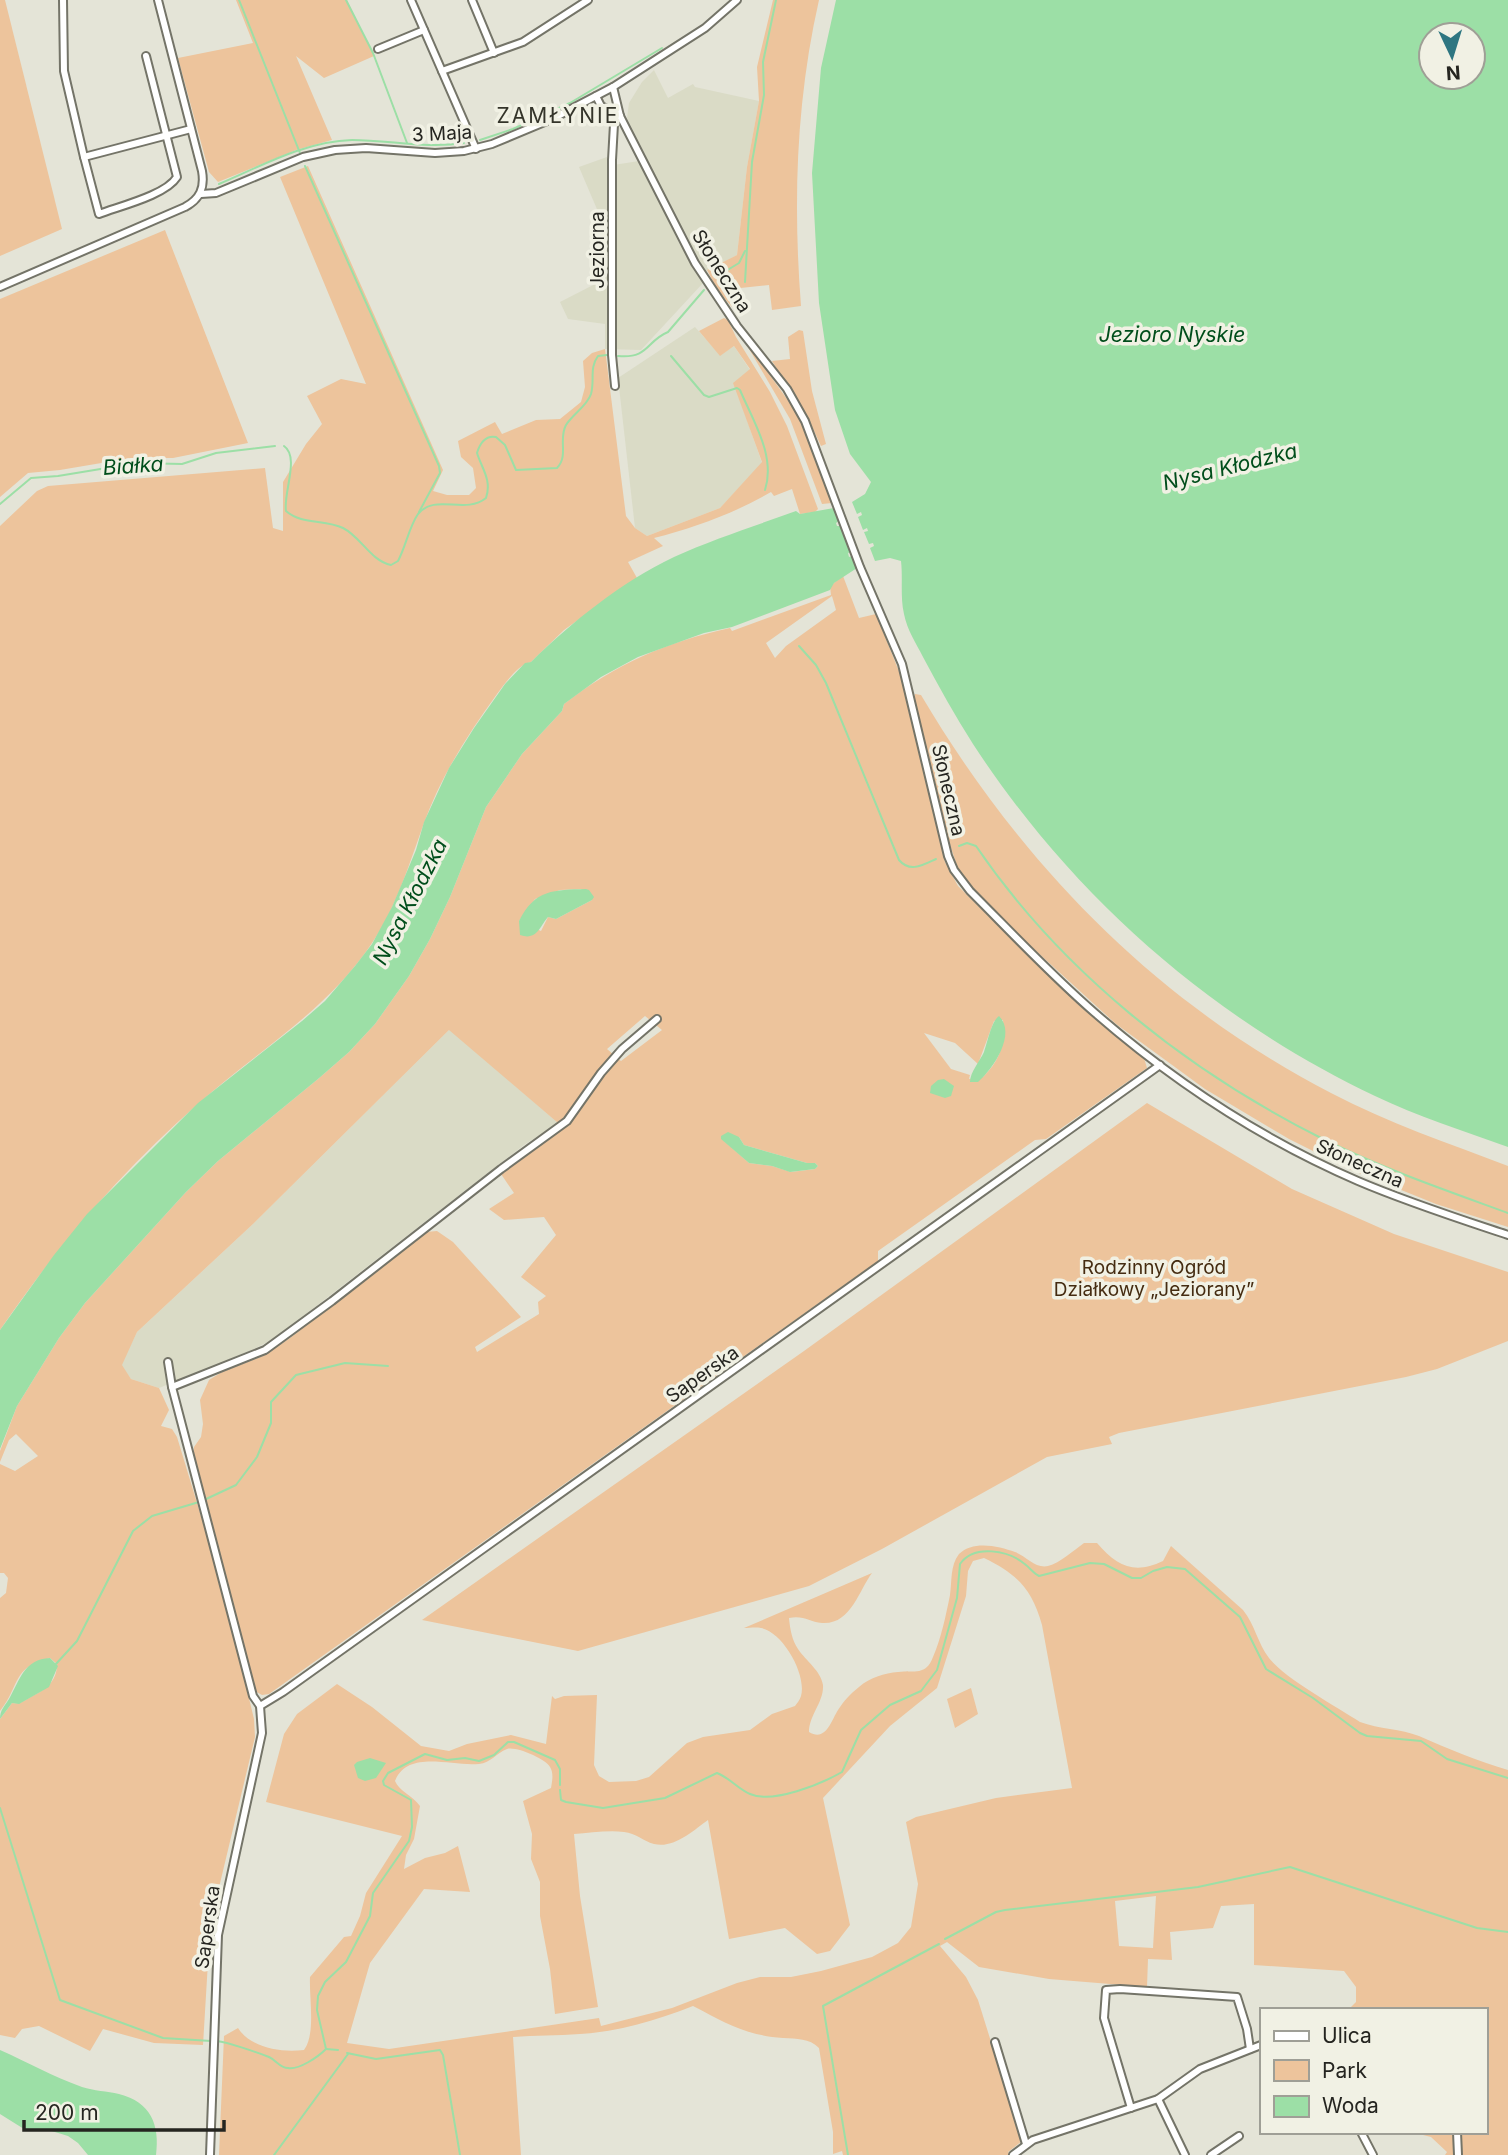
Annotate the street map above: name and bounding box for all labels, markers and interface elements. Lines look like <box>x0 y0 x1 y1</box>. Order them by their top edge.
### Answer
north arrow <box>1417 21 1487 91</box>
text: N <box>1445 60 1461 84</box>
district label: ZAMŁYNIE <box>497 103 619 128</box>
street label: 3 Maja <box>411 120 473 147</box>
street label: Jeziorna <box>586 211 609 289</box>
street label: Słoneczna <box>687 226 756 317</box>
water label: Jezioro Nyskie <box>1099 322 1245 347</box>
water label: Nysa Kłodzka <box>1160 438 1300 495</box>
water label: Białka <box>102 451 164 480</box>
street label: Słoneczna <box>927 742 970 838</box>
water label: Nysa Kłodzka <box>367 835 452 969</box>
street label: Słoneczna <box>1312 1134 1407 1193</box>
park label: Rodzinny Ogród Działkowy „Jeziorany” <box>1054 1256 1254 1301</box>
street label: Saperska <box>661 1341 743 1408</box>
street label: Saperska <box>190 1884 225 1970</box>
legend <box>1260 2008 1487 2134</box>
text: Ulica <box>1322 2023 1372 2048</box>
text: Park <box>1322 2058 1367 2083</box>
scale bar <box>24 2088 224 2132</box>
text: Woda <box>1322 2093 1379 2118</box>
text: 200 m <box>35 2100 99 2125</box>

